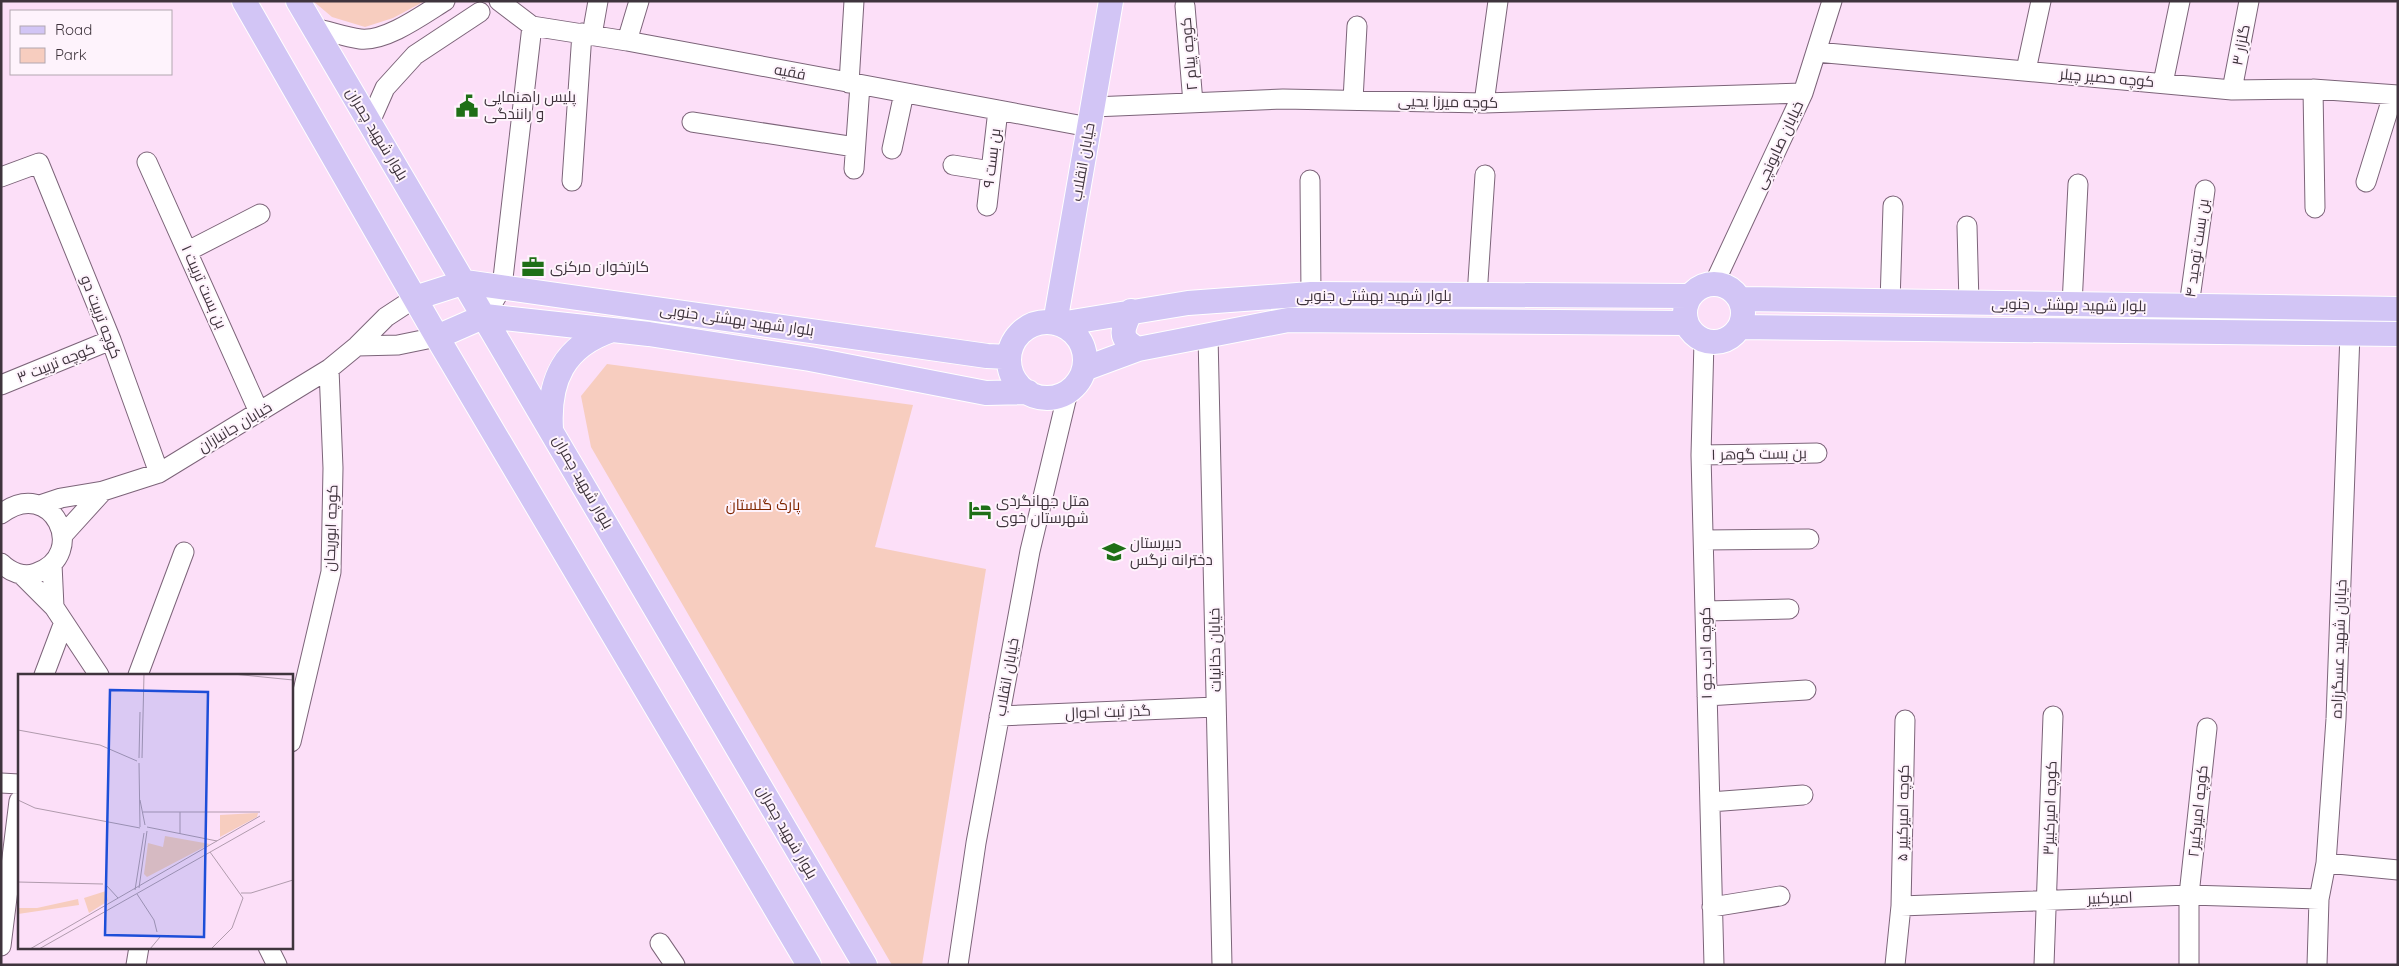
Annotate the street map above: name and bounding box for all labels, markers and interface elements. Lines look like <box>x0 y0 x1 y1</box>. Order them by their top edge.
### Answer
legend <box>10 10 172 75</box>
street label: کوچه پیام ۲ <box>1176 17 1202 91</box>
text: Road <box>55 20 92 39</box>
street label: گلزار ۳ <box>2227 23 2254 67</box>
text: Park <box>55 45 87 64</box>
street label: فقیه <box>773 59 808 84</box>
street label: کوچه حصیر چیلر <box>2058 64 2155 92</box>
street label: بلوار شهید چمران <box>341 84 413 184</box>
place label: پلیس راهنمایی و رانندگی <box>484 87 576 124</box>
street label: کوچه میرزا یحیی <box>1398 91 1498 113</box>
public building icon: پلیس راهنمایی و رانندگی <box>454 93 480 119</box>
street label: خیابان صابونچی <box>1750 98 1808 192</box>
street label: خیابان انقلاب <box>1066 121 1100 203</box>
street label: بن بست ۹ <box>978 127 1006 189</box>
street label: ۴ بن بست توحید <box>2180 197 2214 299</box>
street label: بن بست تربیت ۱ <box>177 242 231 332</box>
office icon: کارتخوان مرکزی <box>520 254 546 280</box>
place label: کارتخوان مرکزی <box>550 257 649 277</box>
street label: کوچه تربیت دو <box>76 272 126 362</box>
street label: بلوار شهید بهشتی جنوبی <box>1296 286 1452 306</box>
street label: بلوار شهید بهشتی جنوبی <box>1991 294 2147 316</box>
street label: بلوار شهید بهشتی جنوبی <box>659 299 815 341</box>
street label: کوچه تربیت ۳ <box>14 338 98 388</box>
street label: خیابان جانبازان <box>194 397 276 457</box>
street label: بلوار شهید چمران <box>548 431 618 533</box>
street label: بن بست گوهر ۱ <box>1711 443 1807 465</box>
street label: کوچه ابوریحان <box>319 484 343 572</box>
place label: هتل جهانگردی شهرستان خوی <box>996 491 1089 528</box>
park label: پارک گلستان <box>726 495 800 515</box>
hotel icon: هتل جهانگردی شهرستان خوی <box>967 497 993 523</box>
place label: دبیرستان دخترانه نرگس <box>1130 533 1213 570</box>
school or university icon: دبیرستان دخترانه نرگس <box>1101 539 1127 565</box>
street label: خیابان شهید عسگرزاده <box>2327 579 2351 719</box>
street label: کوچه ادب جو ۱ <box>1695 607 1717 699</box>
street label: خیابان دخانیات <box>1204 608 1226 692</box>
street label: خیابان انقلاب <box>990 636 1024 718</box>
inset map <box>18 674 292 948</box>
street label: گذر ثبت احوال <box>1065 701 1151 722</box>
street label: کوچه امیرکبیر۳ <box>2038 760 2062 856</box>
street label: کوچه امیرکبیر ۵ <box>1892 764 1914 862</box>
street label: کوچه امیرکبیر۲ <box>2183 764 2213 858</box>
street label: بلوار شهید چمران <box>752 781 822 883</box>
street label: امیرکبیر <box>2086 887 2133 908</box>

